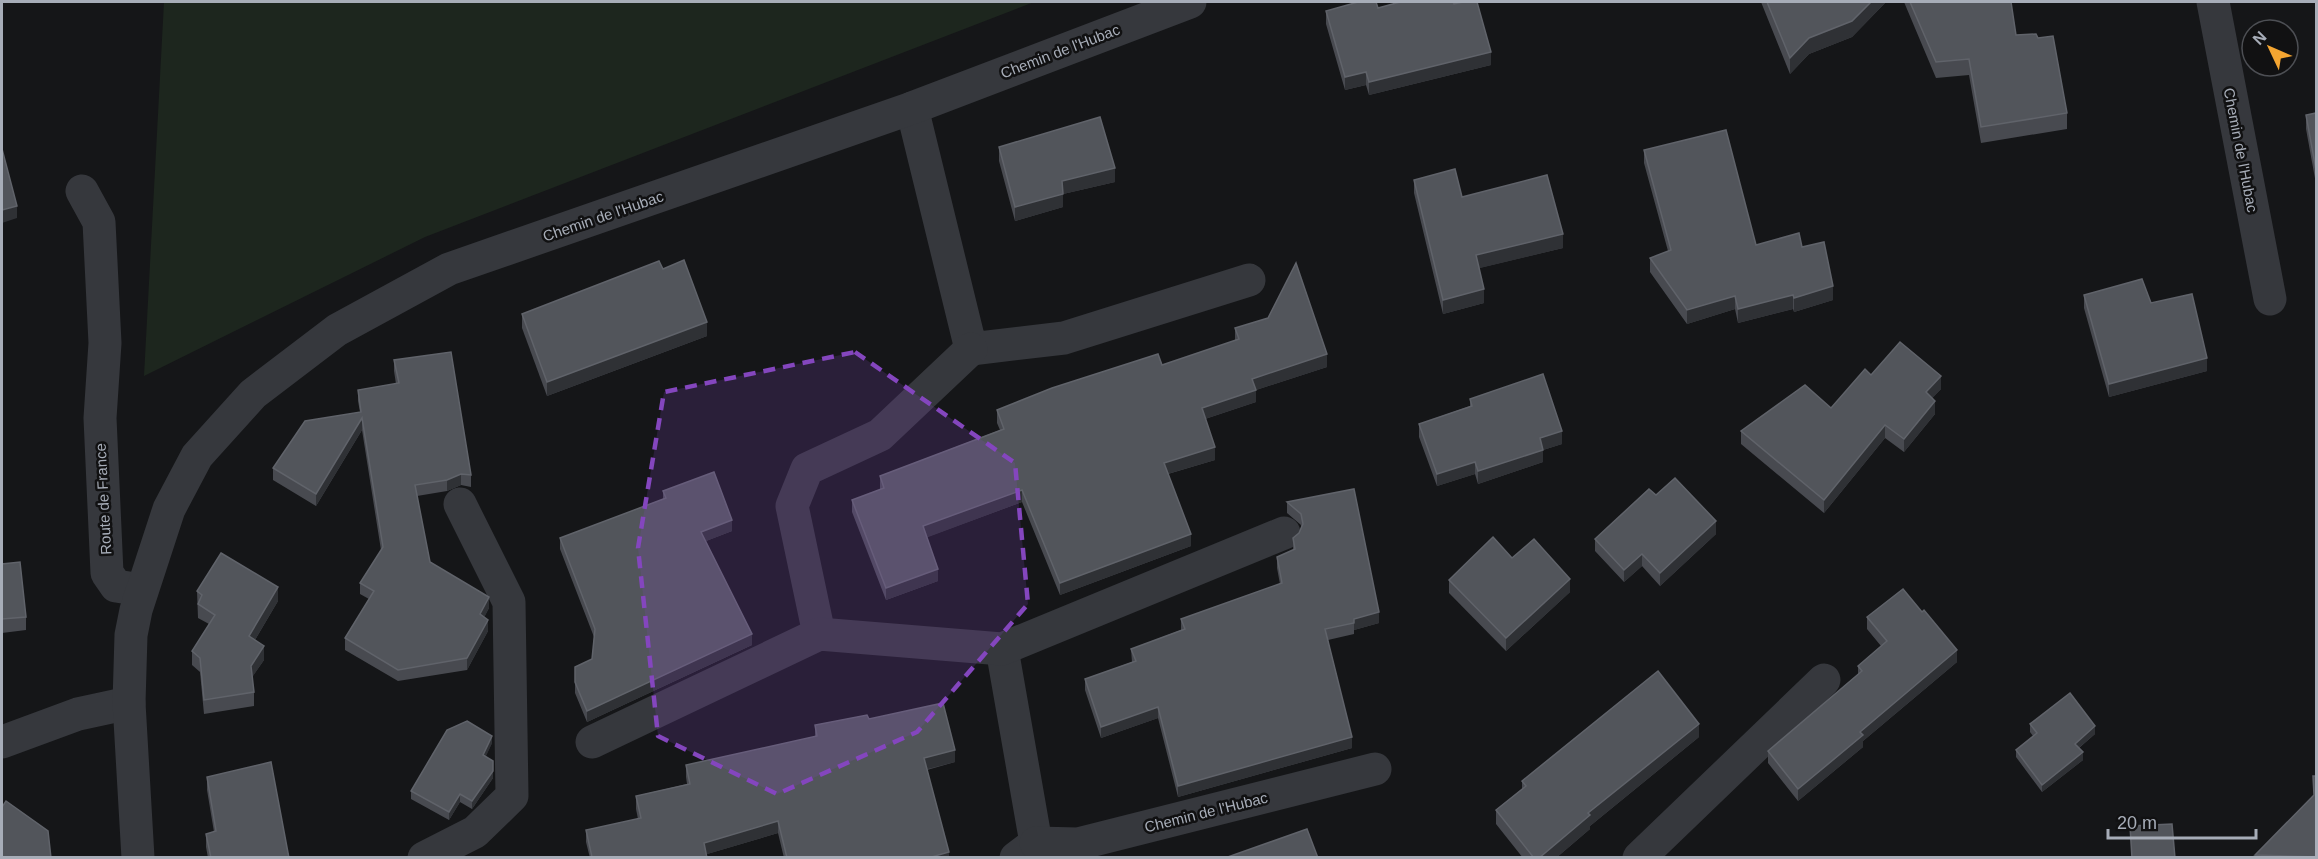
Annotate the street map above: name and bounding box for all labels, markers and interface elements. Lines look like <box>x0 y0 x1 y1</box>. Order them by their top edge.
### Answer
north arrow <box>2240 18 2300 78</box>
street label: Chemin de l'Hubac <box>998 20 1122 82</box>
text: N <box>2249 28 2270 48</box>
street label: Chemin de l'Hubac <box>2221 86 2261 214</box>
street label: Chemin de l'Hubac <box>541 187 666 245</box>
street label: Route de France <box>92 443 114 555</box>
street label: Chemin de l'Hubac <box>1143 788 1270 836</box>
scale bar <box>2108 802 2256 840</box>
text: 20 m <box>2117 813 2157 833</box>

